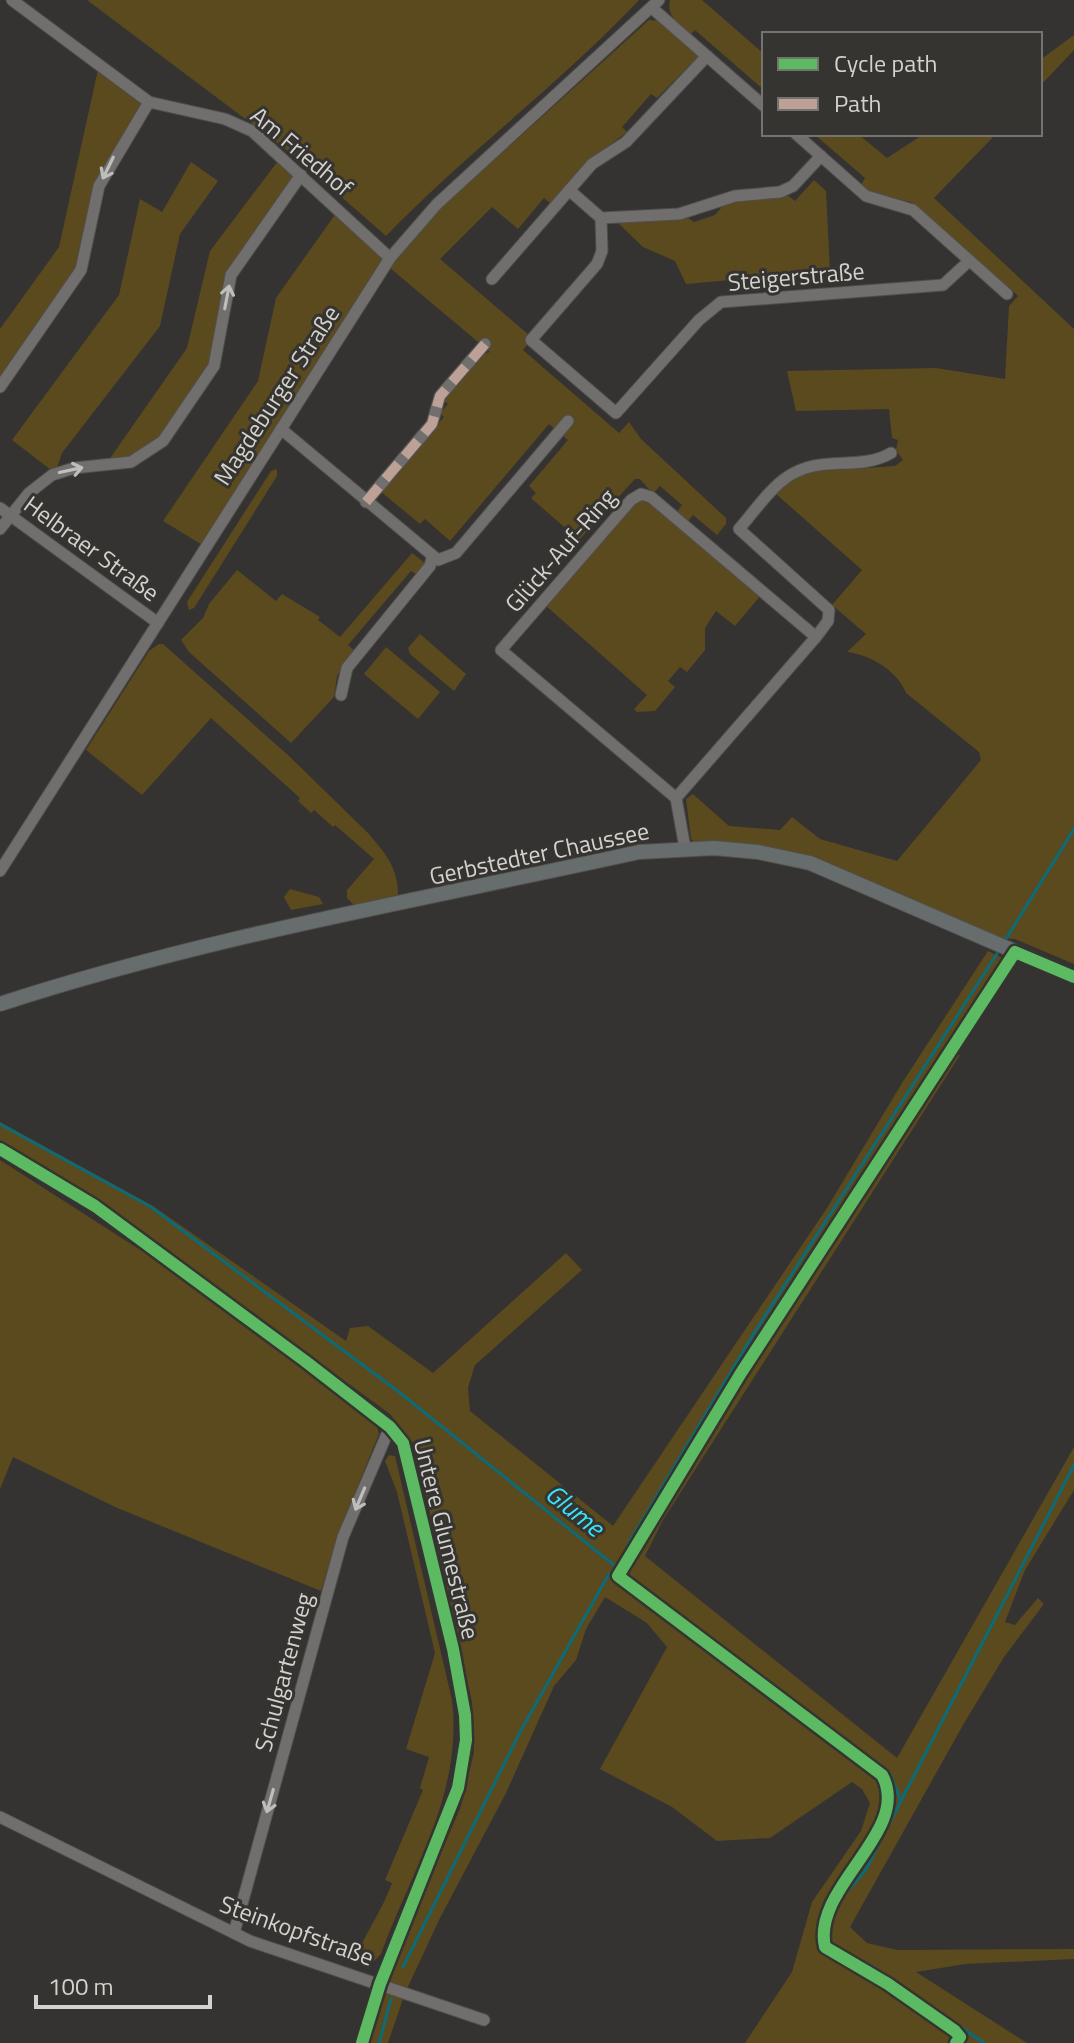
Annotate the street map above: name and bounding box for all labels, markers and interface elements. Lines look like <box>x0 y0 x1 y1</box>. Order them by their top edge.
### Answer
legend <box>762 32 1042 136</box>
text: Cycle path <box>834 45 937 81</box>
text: Path <box>834 85 881 121</box>
street label: Am Friedhof <box>243 97 361 205</box>
one-way arrow <box>100 156 115 180</box>
street label: Steigerstraße <box>726 252 866 300</box>
one-way arrow <box>220 285 235 311</box>
street label: Magdeburger Straße <box>204 298 348 492</box>
one-way arrow <box>57 462 83 477</box>
street label: Glück-Auf-Ring <box>496 480 624 620</box>
street label: Helbraer Straße <box>17 486 167 610</box>
street label: Gerbstedter Chaussee <box>426 812 652 894</box>
street label: Untere Glumestraße <box>405 1435 489 1643</box>
water label: Glume <box>537 1474 614 1547</box>
one-way arrow <box>351 1486 366 1511</box>
street label: Schulgartenweg <box>244 1588 322 1756</box>
one-way arrow <box>262 1788 277 1814</box>
street label: Steinkopfstraße <box>215 1885 379 1975</box>
scale bar <box>36 1959 210 2009</box>
text: 100 m <box>48 1968 114 2004</box>

